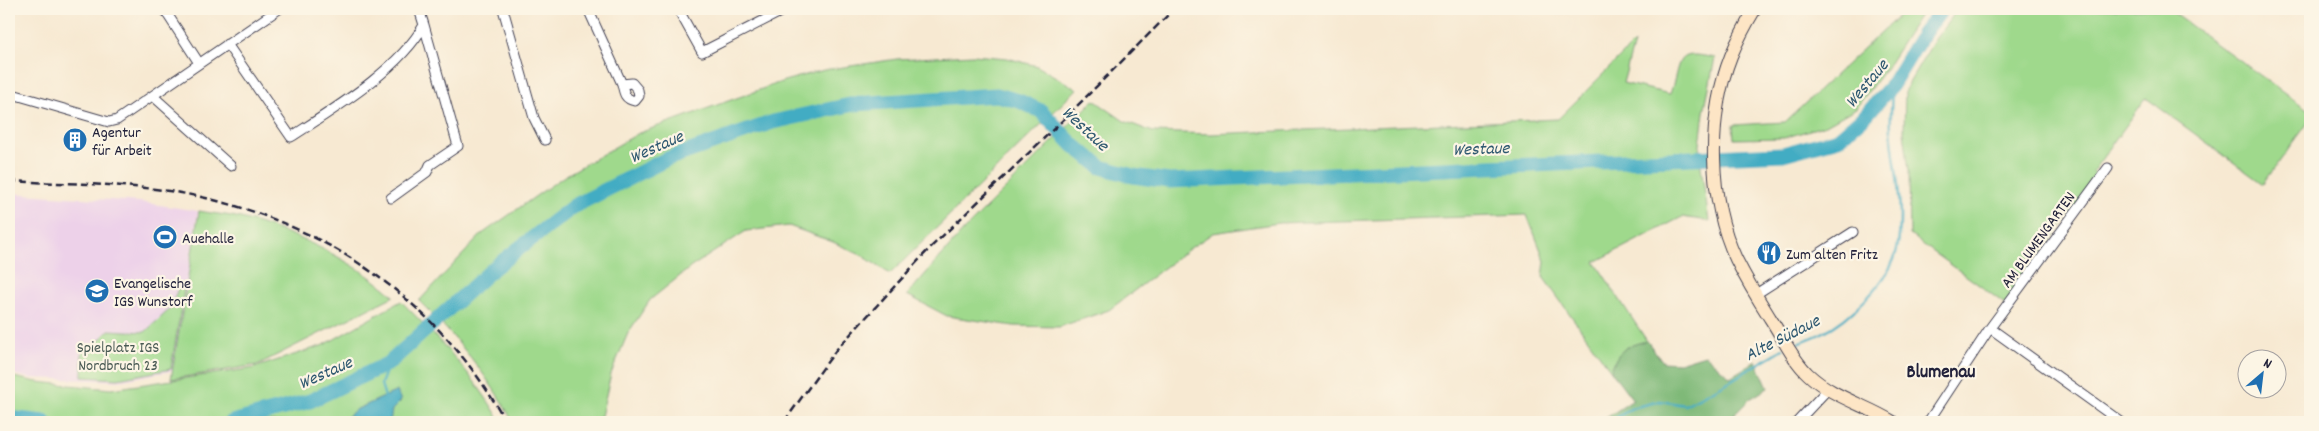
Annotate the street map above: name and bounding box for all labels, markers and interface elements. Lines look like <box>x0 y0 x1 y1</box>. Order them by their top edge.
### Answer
water label: Westaue <box>1840 54 1896 114</box>
water label: Westaue <box>1055 101 1114 159</box>
place label: Agentur für Arbeit <box>92 122 152 163</box>
water label: Westaue <box>626 125 689 171</box>
building icon: Agentur für Arbeit <box>62 127 88 153</box>
water label: Westaue <box>1452 137 1511 164</box>
street label: AM BLUMENGARTEN <box>1996 187 2082 293</box>
sports icon: Auehalle <box>152 224 178 250</box>
place label: Auehalle <box>182 228 234 251</box>
restaurant icon: Zum alten Fritz <box>1756 240 1782 266</box>
place label: Zum alten Fritz <box>1786 244 1878 267</box>
place label: Evangelische IGS Wunstorf <box>114 273 193 314</box>
school or university icon: Evangelische IGS Wunstorf <box>84 278 110 304</box>
water label: Alte Südaue <box>1741 309 1826 369</box>
park label: Spielplatz IGS Nordbruch 23 <box>77 337 159 378</box>
north arrow <box>2236 348 2286 398</box>
water label: Westaue <box>295 351 358 397</box>
text: N <box>2259 354 2275 375</box>
district label: Blumenau <box>1906 360 1976 387</box>

